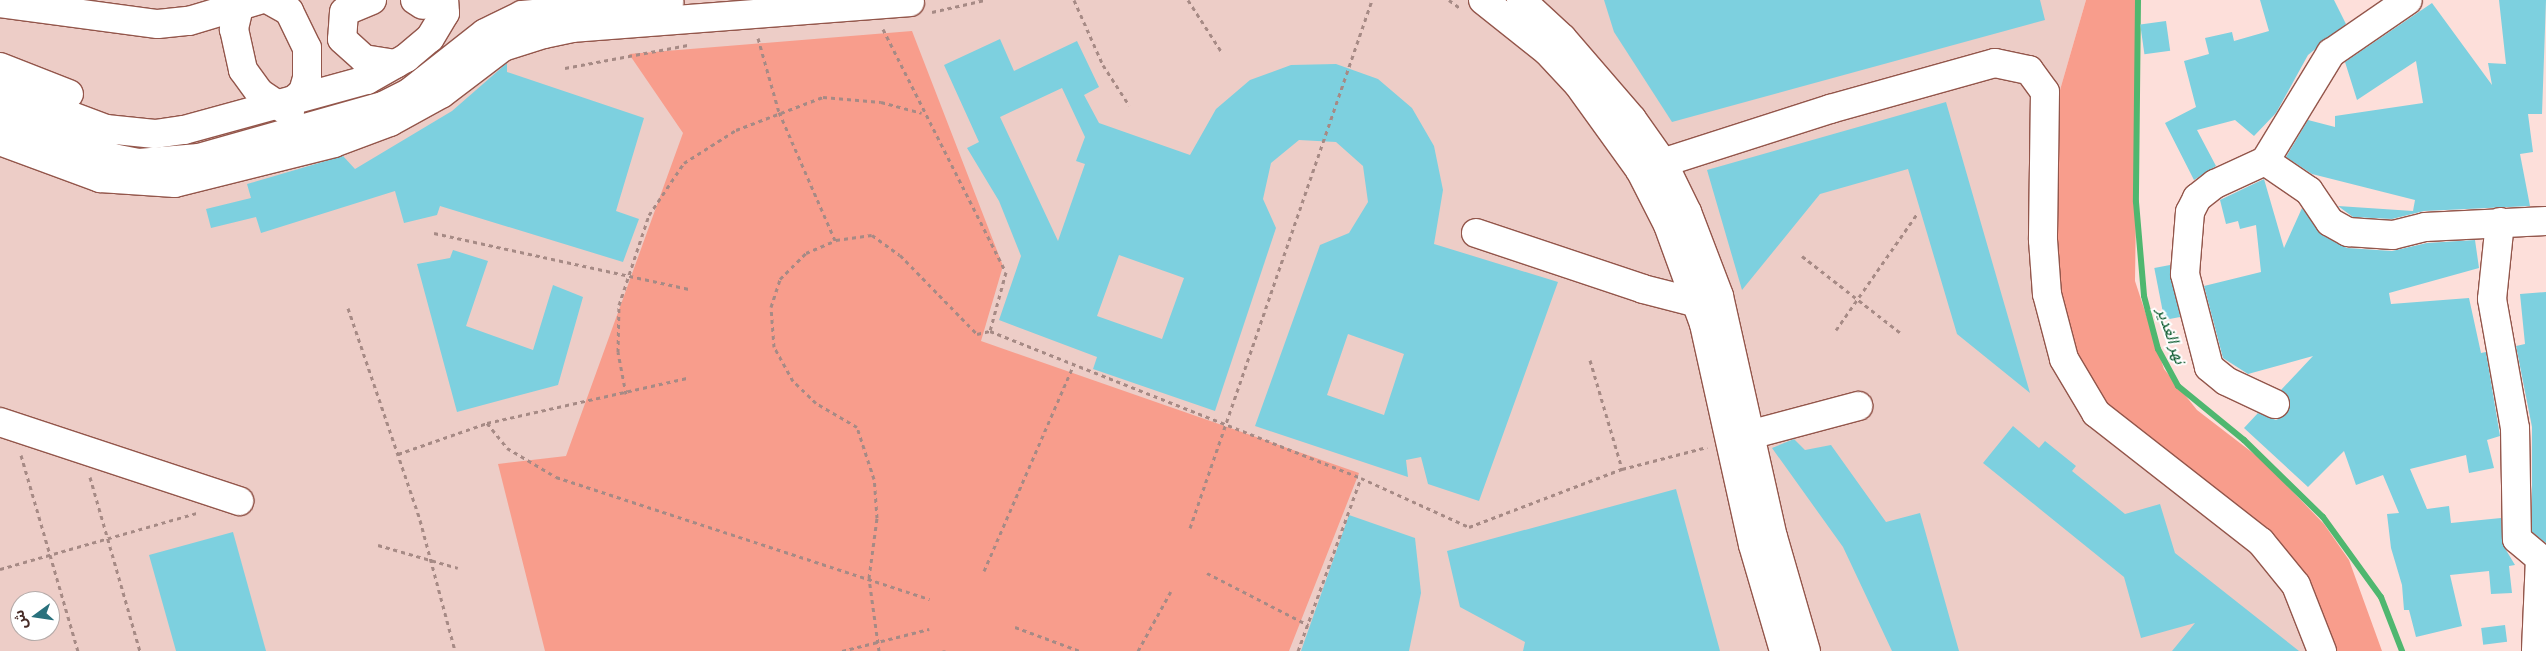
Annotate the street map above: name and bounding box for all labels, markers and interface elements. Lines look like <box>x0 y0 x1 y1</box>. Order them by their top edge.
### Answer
water label: نهر الغدير <box>2152 305 2190 367</box>
north arrow <box>10 591 60 641</box>
text: ش <box>10 608 31 631</box>

